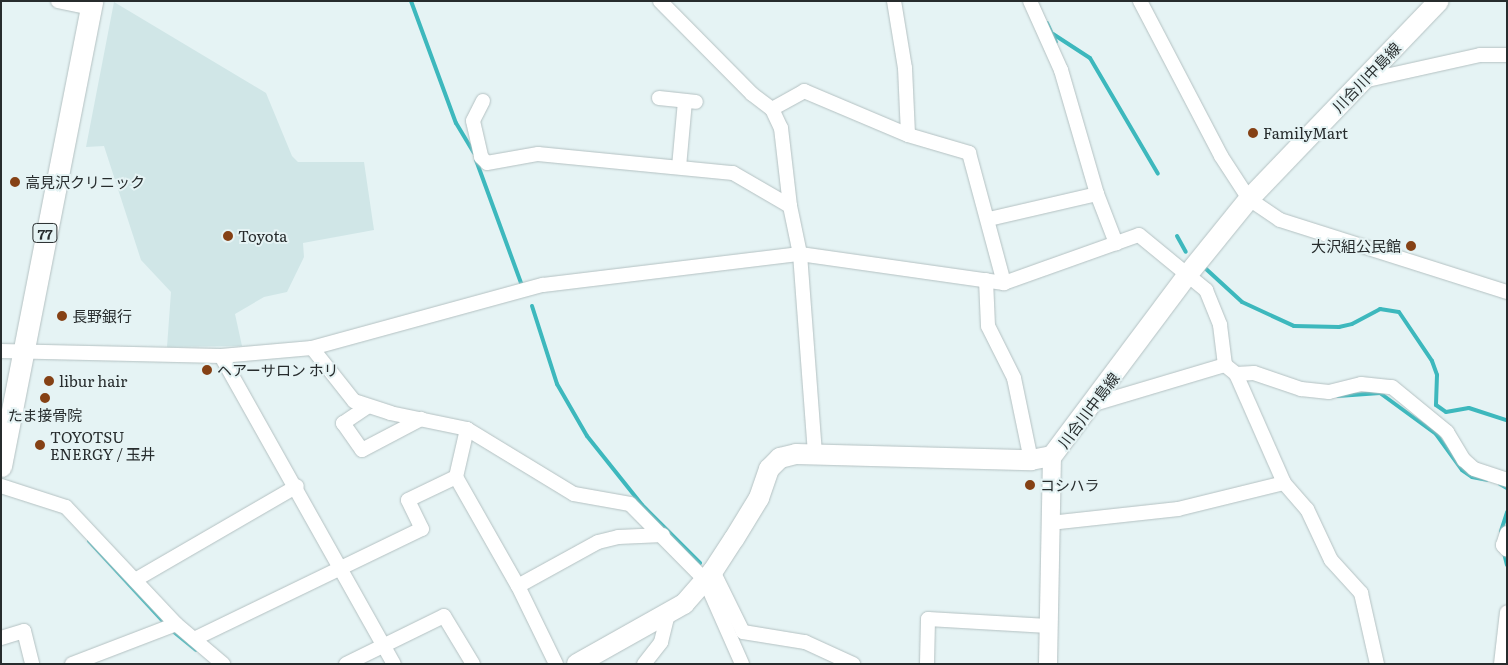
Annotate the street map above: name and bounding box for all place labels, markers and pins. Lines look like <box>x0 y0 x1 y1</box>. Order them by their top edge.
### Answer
place label: FamilyMart <box>1263 124 1348 142</box>
marker: FamilyMart <box>1247 127 1259 139</box>
place label: 高見沢クリニック <box>25 173 145 191</box>
marker: 高見沢クリニック <box>9 176 21 188</box>
place label: Toyota <box>238 227 287 245</box>
marker: Toyota <box>222 230 234 242</box>
place label: 大沢組公民館 <box>1311 237 1401 255</box>
marker: 大沢組公民館 <box>1405 240 1417 252</box>
place label: 長野銀行 <box>72 307 132 325</box>
marker: 長野銀行 <box>56 310 68 322</box>
place label: ヘアーサロン ホリ <box>217 361 339 379</box>
marker: ヘアーサロン ホリ <box>201 364 213 376</box>
place label: libur hair <box>59 372 127 390</box>
marker: libur hair <box>43 375 55 387</box>
marker: たま接骨院 <box>39 392 51 404</box>
place label: たま接骨院 <box>8 406 82 424</box>
place label: TOYOTSU ENERGY / 玉井 <box>50 427 156 462</box>
marker: TOYOTSU ENERGY / 玉井 <box>34 439 46 451</box>
place label: コシハラ <box>1040 476 1100 494</box>
marker: コシハラ <box>1024 479 1036 491</box>

